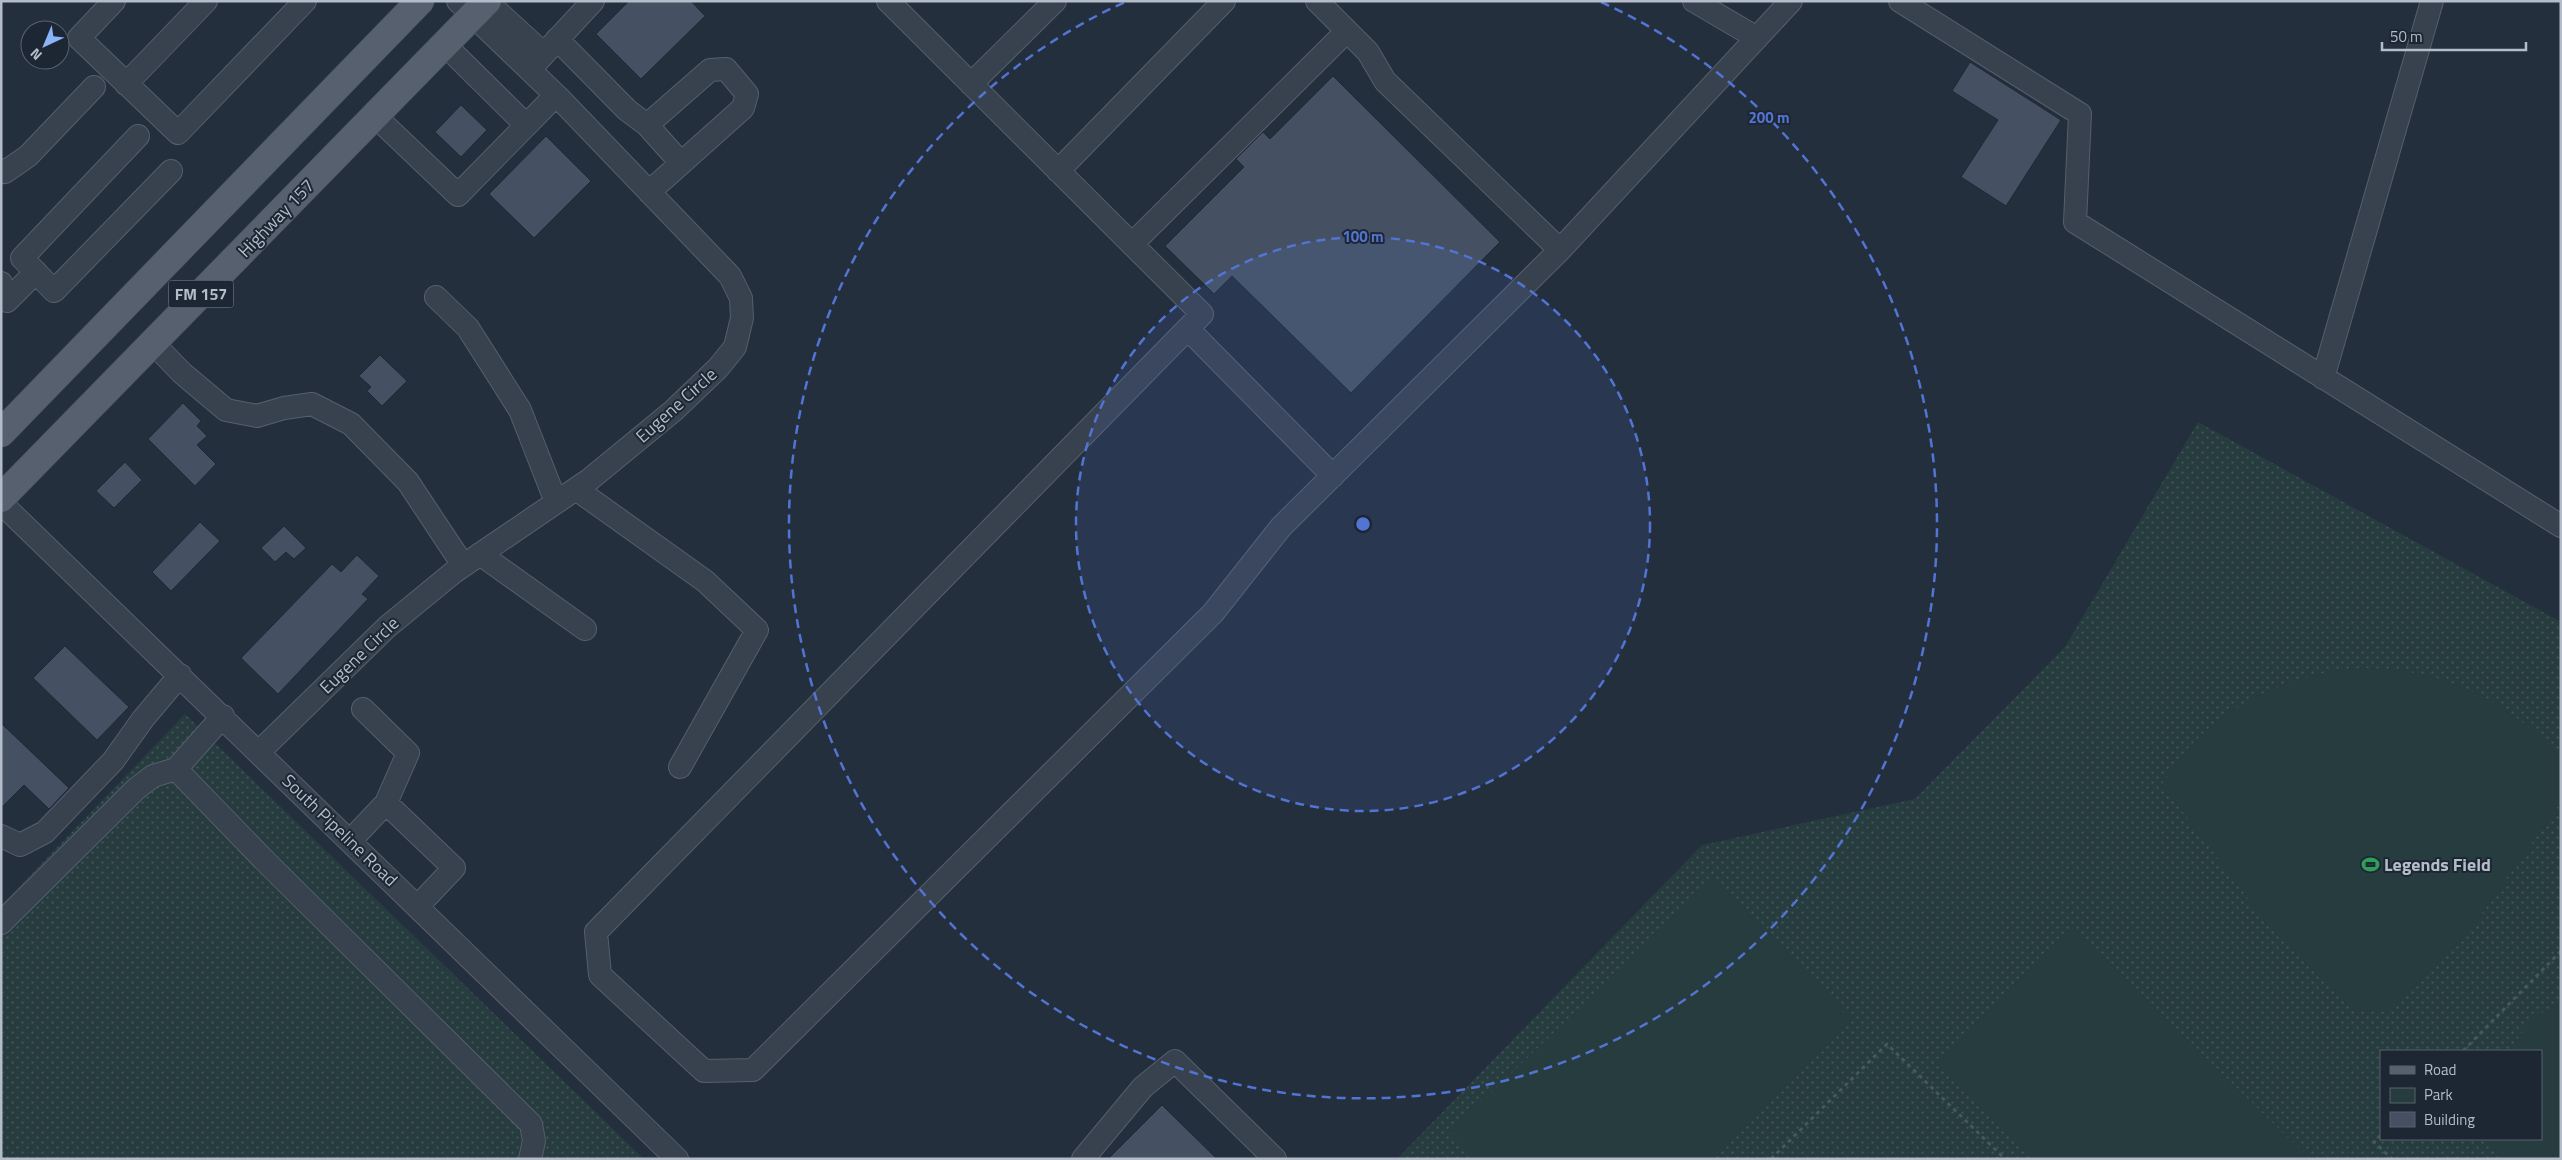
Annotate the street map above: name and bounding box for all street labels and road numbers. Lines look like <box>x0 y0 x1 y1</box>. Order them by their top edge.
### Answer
street label: Highway 157 <box>231 173 321 263</box>
road number: FM 157 <box>168 280 234 308</box>
street label: Eugene Circle <box>629 361 723 449</box>
street label: Eugene Circle <box>313 610 405 700</box>
street label: South Pipeline Road <box>276 768 404 892</box>

